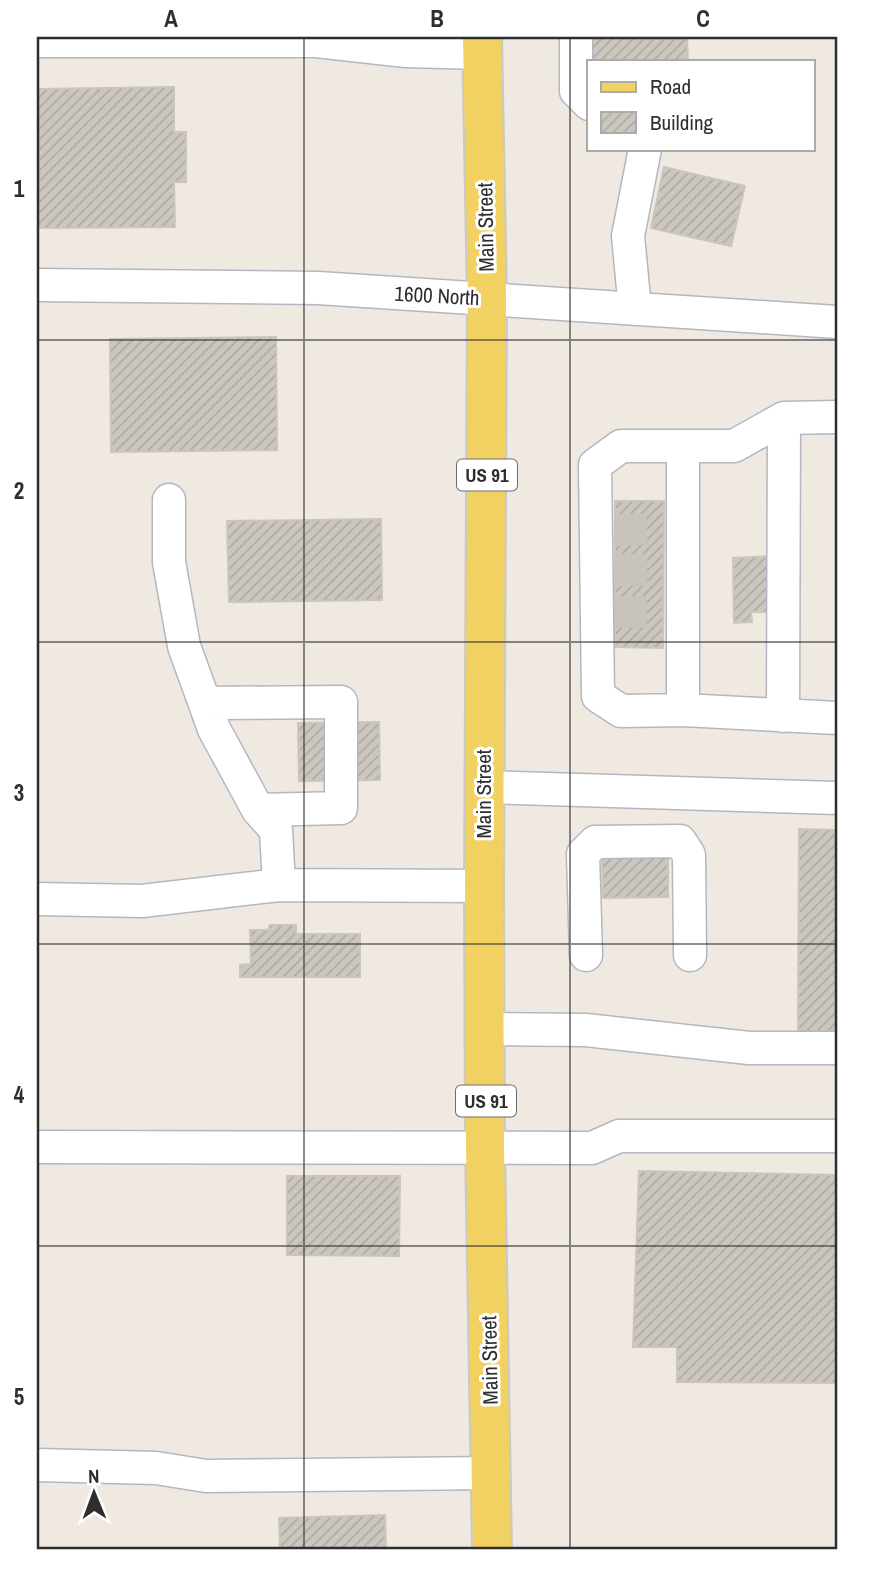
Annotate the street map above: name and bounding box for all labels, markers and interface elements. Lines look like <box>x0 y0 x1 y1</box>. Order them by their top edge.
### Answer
text: A <box>164 3 178 34</box>
text: B <box>430 3 444 34</box>
text: C <box>696 3 710 34</box>
legend <box>587 60 814 150</box>
text: Road <box>650 72 691 101</box>
text: Building <box>650 108 714 137</box>
text: 1 <box>14 173 25 204</box>
street label: Main Street <box>470 182 501 272</box>
street label: 1600 North <box>394 279 480 312</box>
road number: US 91 <box>457 460 517 490</box>
text: 2 <box>14 475 24 506</box>
street label: Main Street <box>469 749 498 839</box>
text: 3 <box>14 777 24 808</box>
text: 4 <box>14 1079 25 1110</box>
road number: US 91 <box>456 1086 516 1116</box>
street label: Main Street <box>474 1315 505 1405</box>
text: 5 <box>14 1381 24 1412</box>
north arrow <box>60 1458 130 1528</box>
text: N <box>88 1463 100 1489</box>

